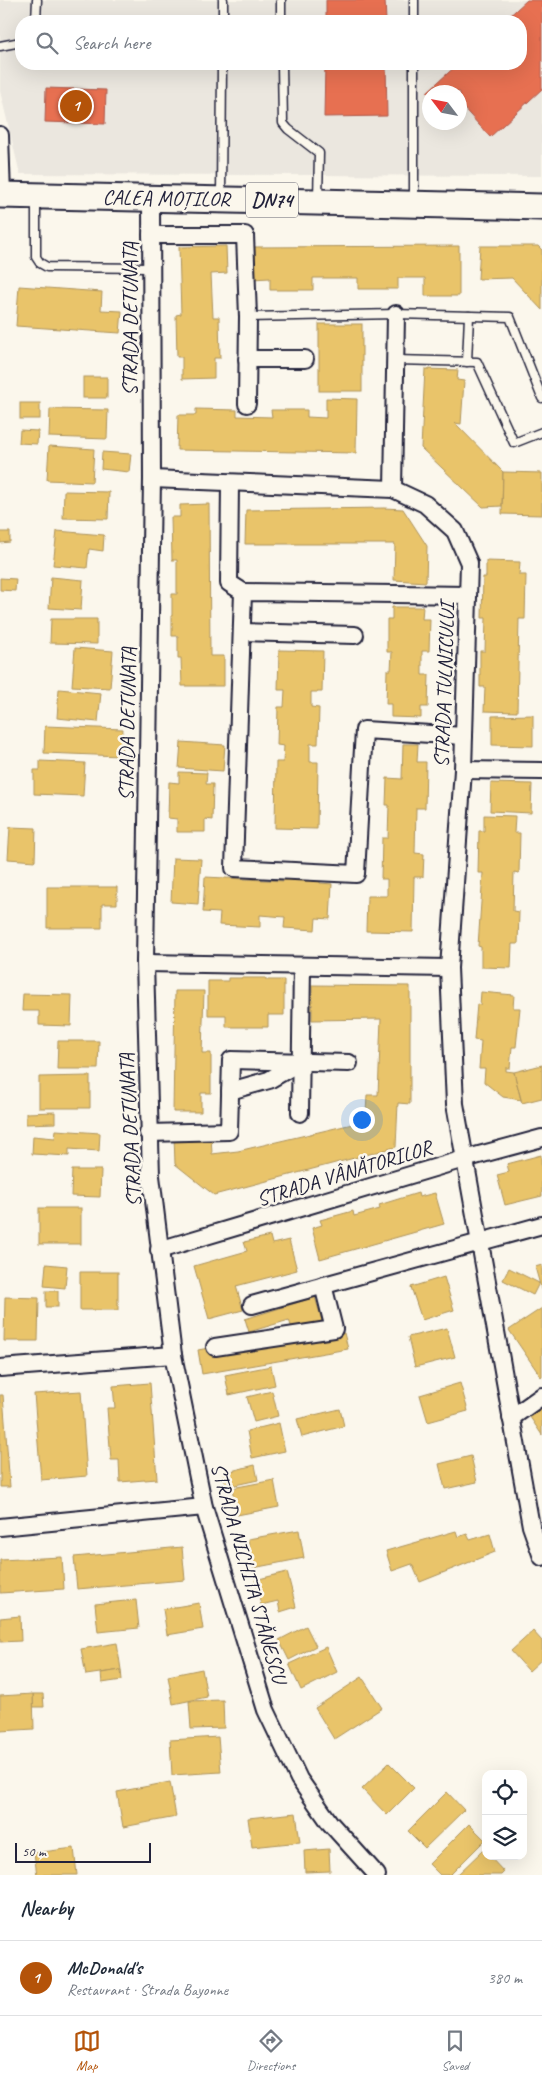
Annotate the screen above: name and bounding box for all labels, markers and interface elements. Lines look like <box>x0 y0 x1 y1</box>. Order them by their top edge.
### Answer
search box <box>15 15 527 70</box>
icon: search <box>33 29 61 57</box>
text: Search here <box>73 31 150 55</box>
north arrow <box>422 85 467 130</box>
pin: 1 <box>60 87 92 125</box>
road number: DN74 <box>246 182 298 218</box>
street label: CALEA MOȚILOR <box>102 184 232 212</box>
street label: STRADA DETUNATA <box>117 242 143 396</box>
street label: STRADA TULNICULUI <box>428 598 460 768</box>
street label: STRADA DETUNATA <box>113 646 141 801</box>
street label: STRADA DETUNATA <box>113 1052 147 1208</box>
your location <box>349 1107 375 1133</box>
street label: STRADA VÂNĂTORILOR <box>253 1133 437 1212</box>
street label: STRADA NICHITA STĂNESCU <box>205 1460 294 1690</box>
map controls <box>482 1770 527 1860</box>
button: locate <box>482 1770 527 1815</box>
button: layers <box>482 1815 527 1860</box>
scale bar <box>15 1840 151 1863</box>
text: 50 m <box>22 1843 46 1860</box>
text: Nearby <box>20 1895 73 1921</box>
text: McDonald's <box>67 1956 142 1980</box>
text: 1 <box>32 1968 40 1988</box>
text: 380 m <box>488 1968 522 1988</box>
text: Restaurant · Strada Bayonne <box>67 1980 228 2000</box>
tab: Map <box>73 2027 101 2074</box>
tab: Directions <box>247 2027 295 2074</box>
tab: Saved <box>441 2027 469 2074</box>

